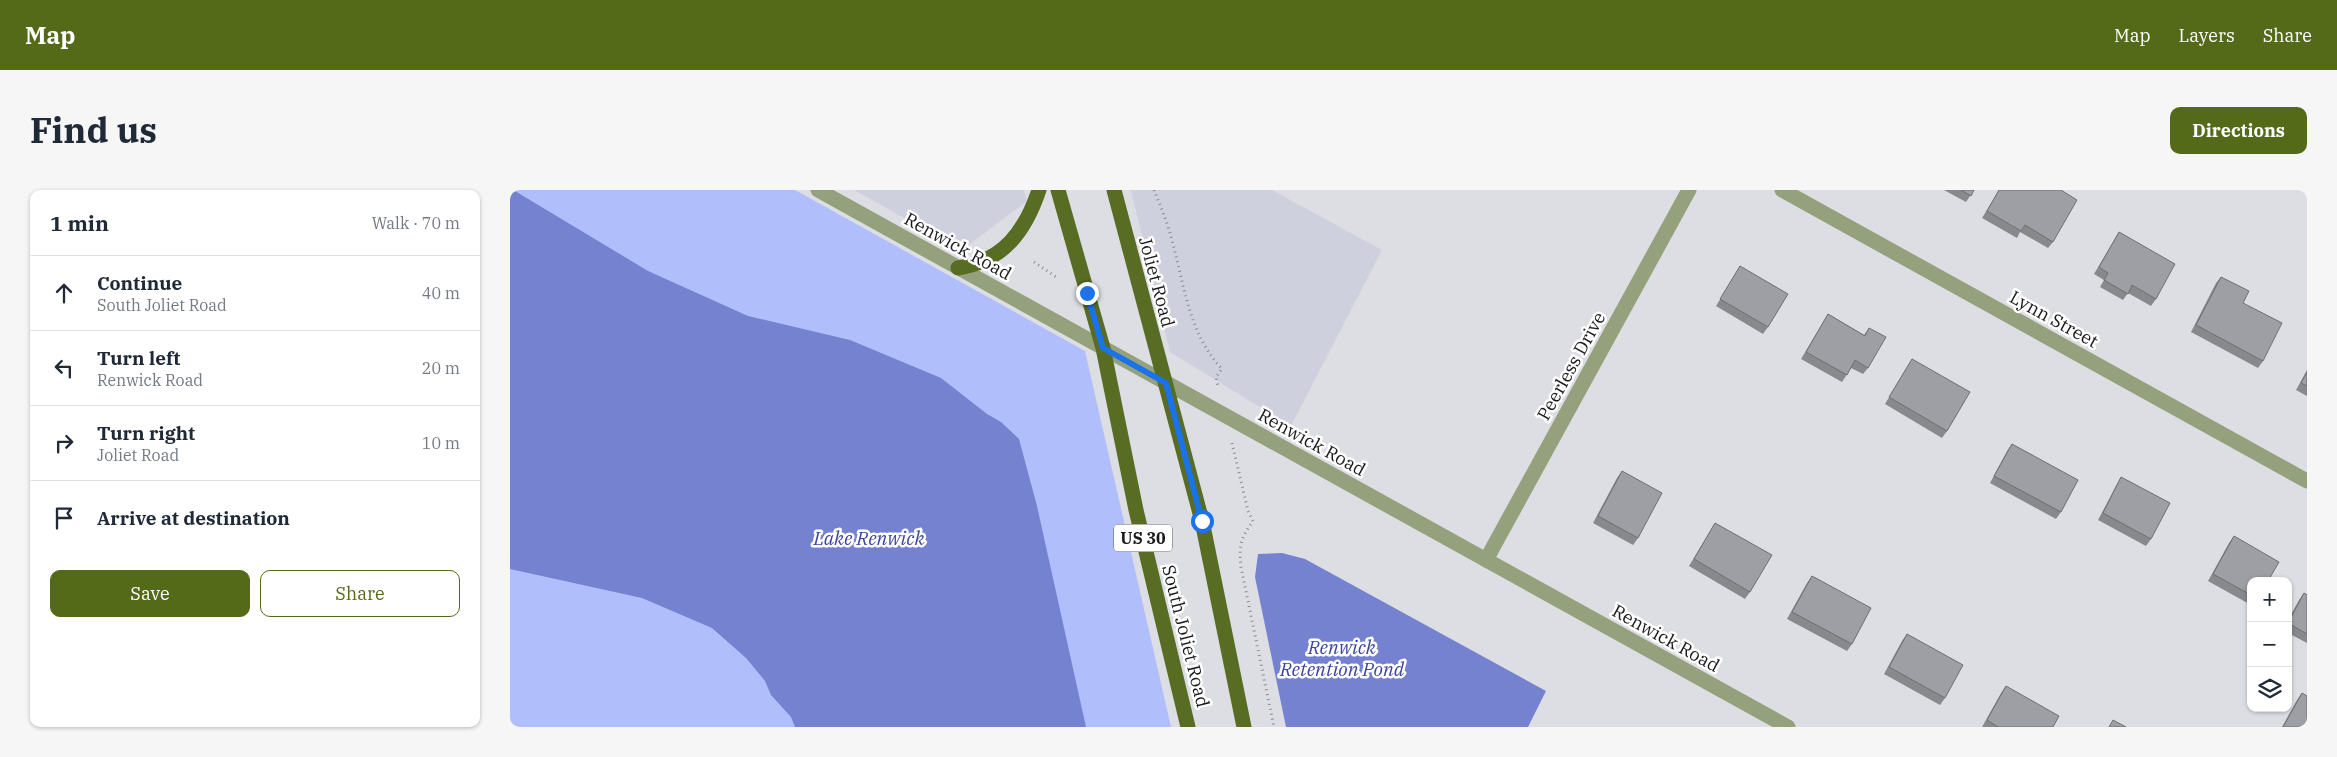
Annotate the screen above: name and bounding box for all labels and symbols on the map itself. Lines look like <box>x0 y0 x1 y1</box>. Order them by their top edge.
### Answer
street label: Renwick Road <box>900 207 1016 285</box>
street label: Joliet Road <box>1134 234 1180 330</box>
route end <box>1076 282 1099 305</box>
street label: Lynn Street <box>2006 285 2102 353</box>
street label: Peerless Drive <box>1532 308 1610 424</box>
street label: Renwick Road <box>1254 403 1370 481</box>
route start <box>1191 510 1214 533</box>
road number: US 30 <box>1114 524 1172 552</box>
water label: Lake Renwick <box>813 526 925 550</box>
street label: South Joliet Road <box>1157 562 1215 710</box>
street label: Renwick Road <box>1608 599 1724 677</box>
water label: Renwick Retention Pond <box>1279 635 1405 681</box>

